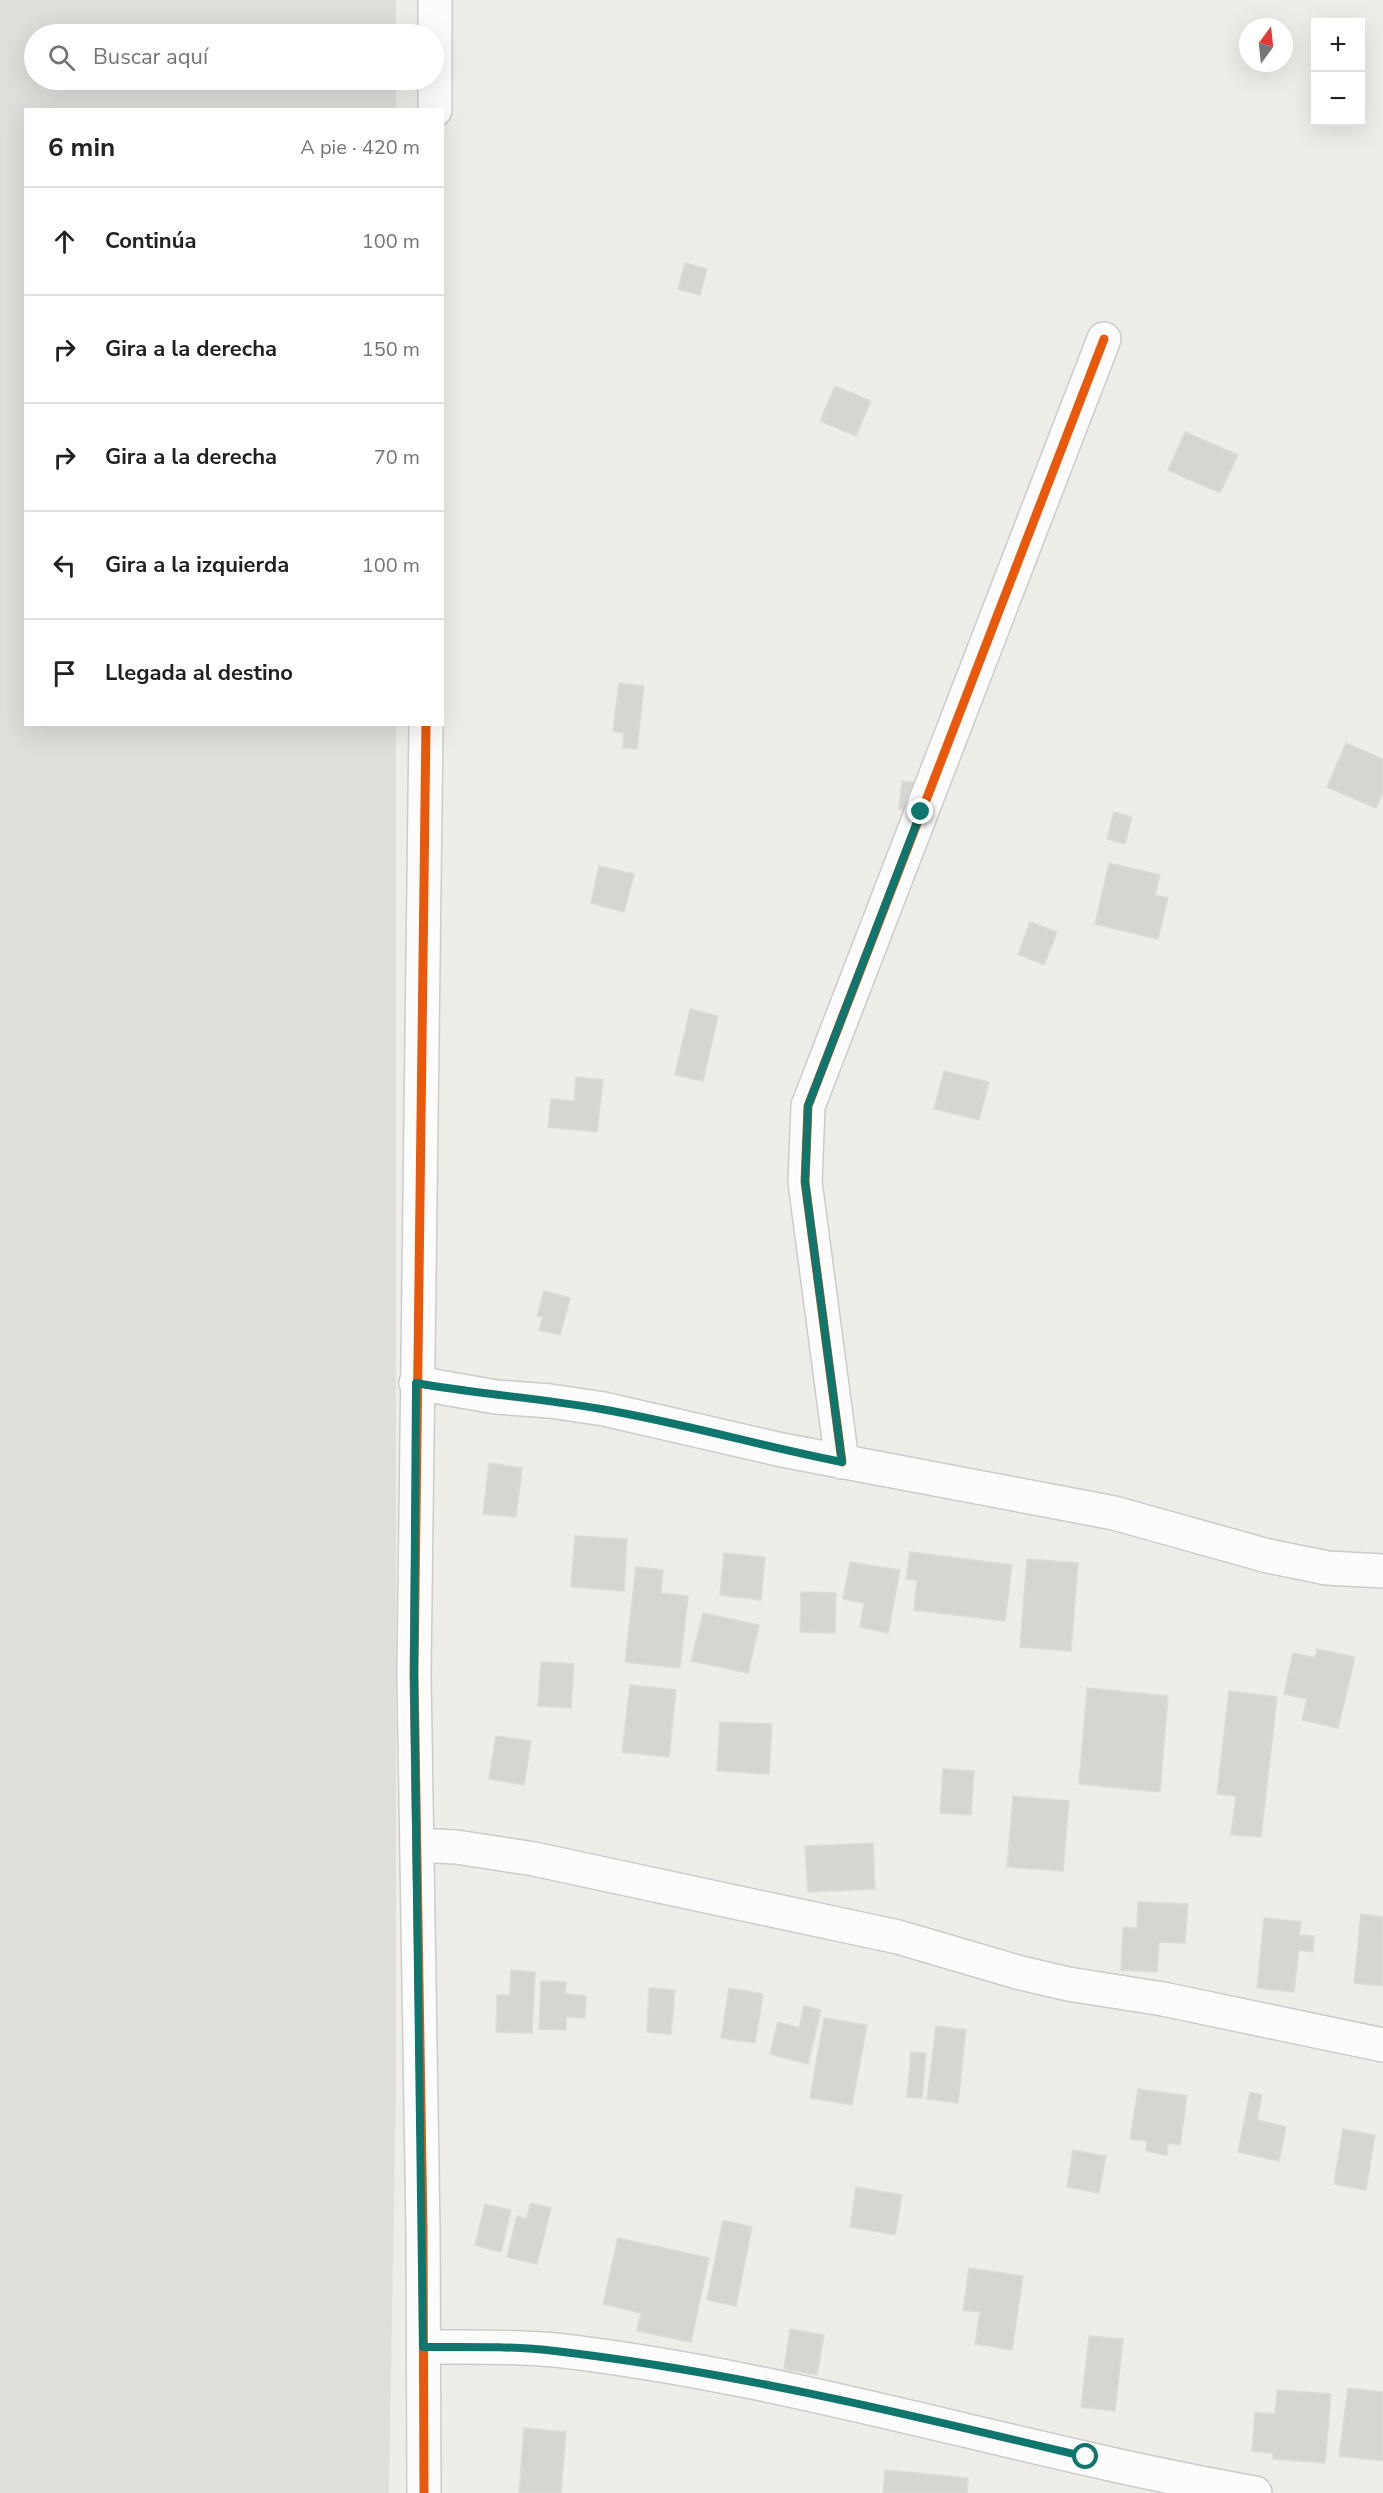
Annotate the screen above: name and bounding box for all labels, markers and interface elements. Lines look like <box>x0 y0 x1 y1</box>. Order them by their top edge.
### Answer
north arrow <box>1239 18 1293 72</box>
map controls <box>1311 18 1365 126</box>
button: + <box>1311 18 1365 72</box>
search box <box>24 24 444 90</box>
icon: search <box>45 41 78 74</box>
text: Buscar aquí <box>93 42 208 72</box>
button: − <box>1311 72 1365 126</box>
text: 6 min <box>48 130 115 165</box>
text: A pie · 420 m <box>300 134 420 161</box>
icon: ahead <box>48 225 81 258</box>
text: Continúa <box>105 226 196 256</box>
text: 100 m <box>362 228 420 255</box>
icon: right <box>48 333 81 366</box>
text: Gira a la derecha <box>105 334 277 364</box>
text: 150 m <box>362 336 420 363</box>
icon: right <box>48 441 81 474</box>
text: Gira a la derecha <box>105 442 277 472</box>
text: 70 m <box>374 444 420 471</box>
icon: left <box>48 549 81 582</box>
text: Gira a la izquierda <box>105 550 289 580</box>
text: 100 m <box>362 552 420 579</box>
icon: arrive <box>48 657 81 690</box>
text: Llegada al destino <box>105 658 293 688</box>
route end <box>907 798 933 824</box>
route start <box>1072 2443 1098 2469</box>

